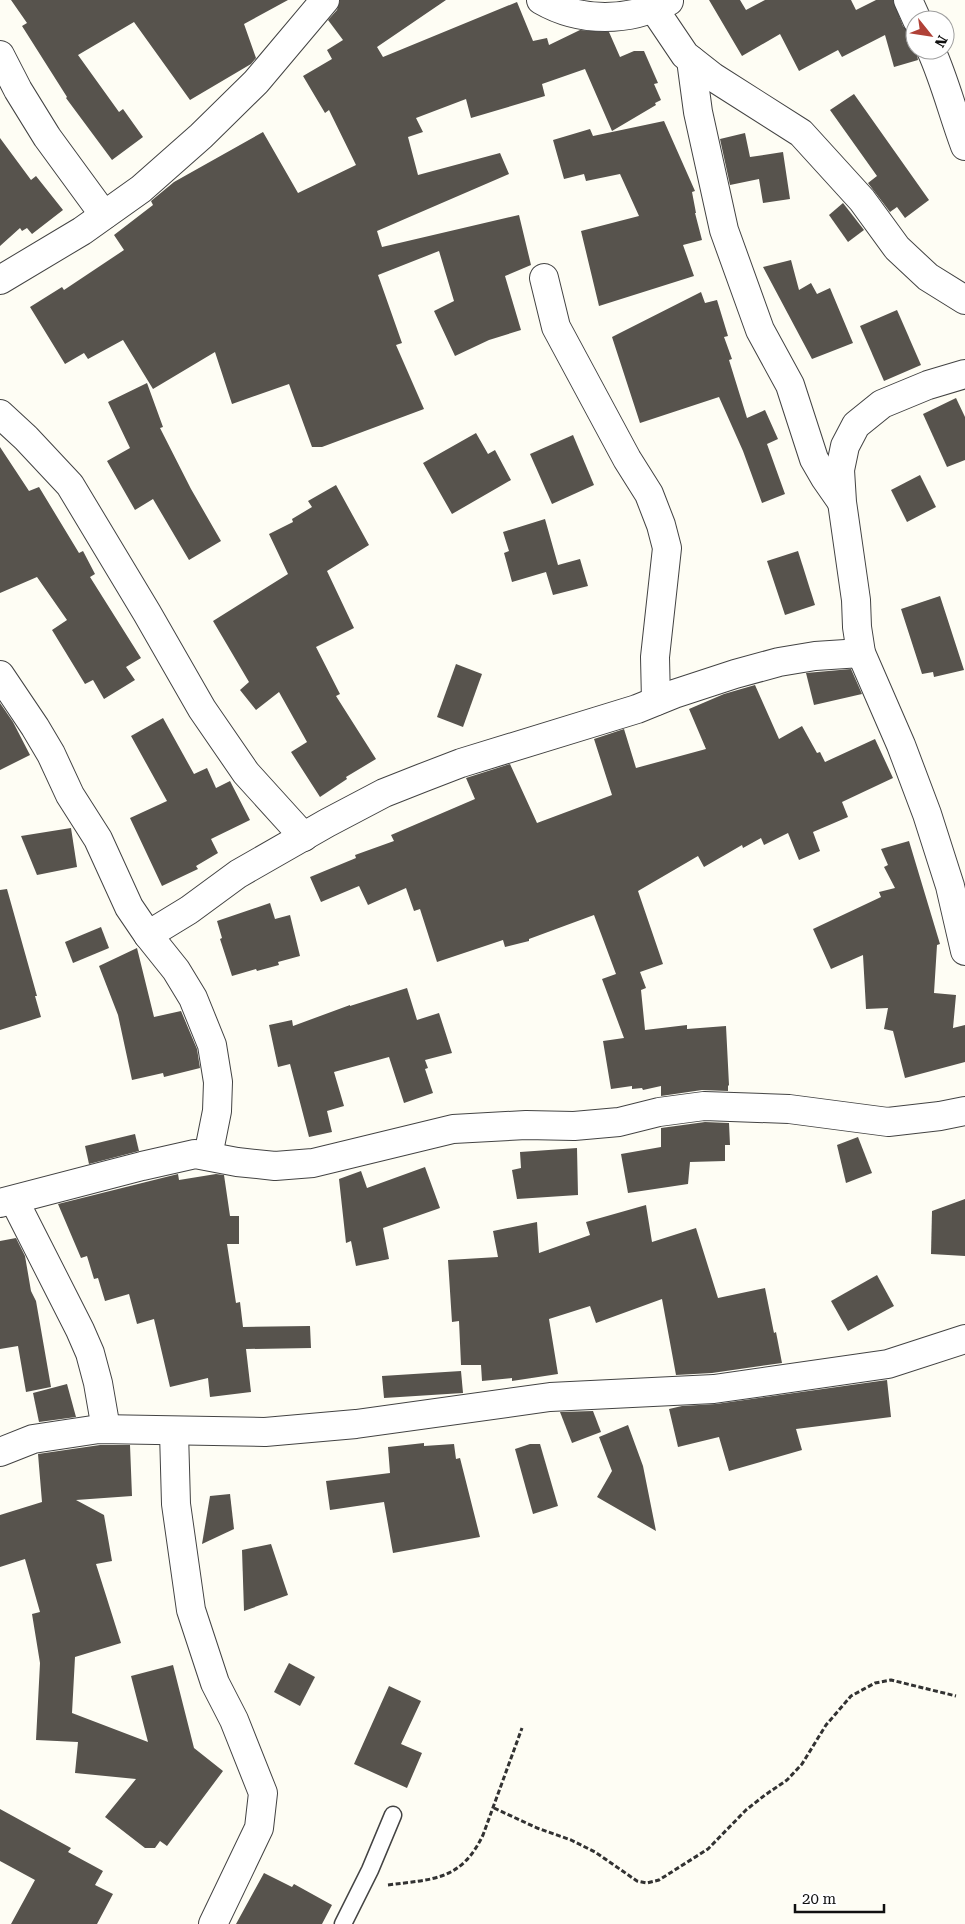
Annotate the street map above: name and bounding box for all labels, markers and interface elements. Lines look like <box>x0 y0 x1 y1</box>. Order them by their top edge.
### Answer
north arrow <box>905 10 955 60</box>
text: N <box>932 33 951 50</box>
scale bar <box>795 1882 884 1914</box>
text: 20 m <box>802 1890 837 1908</box>

